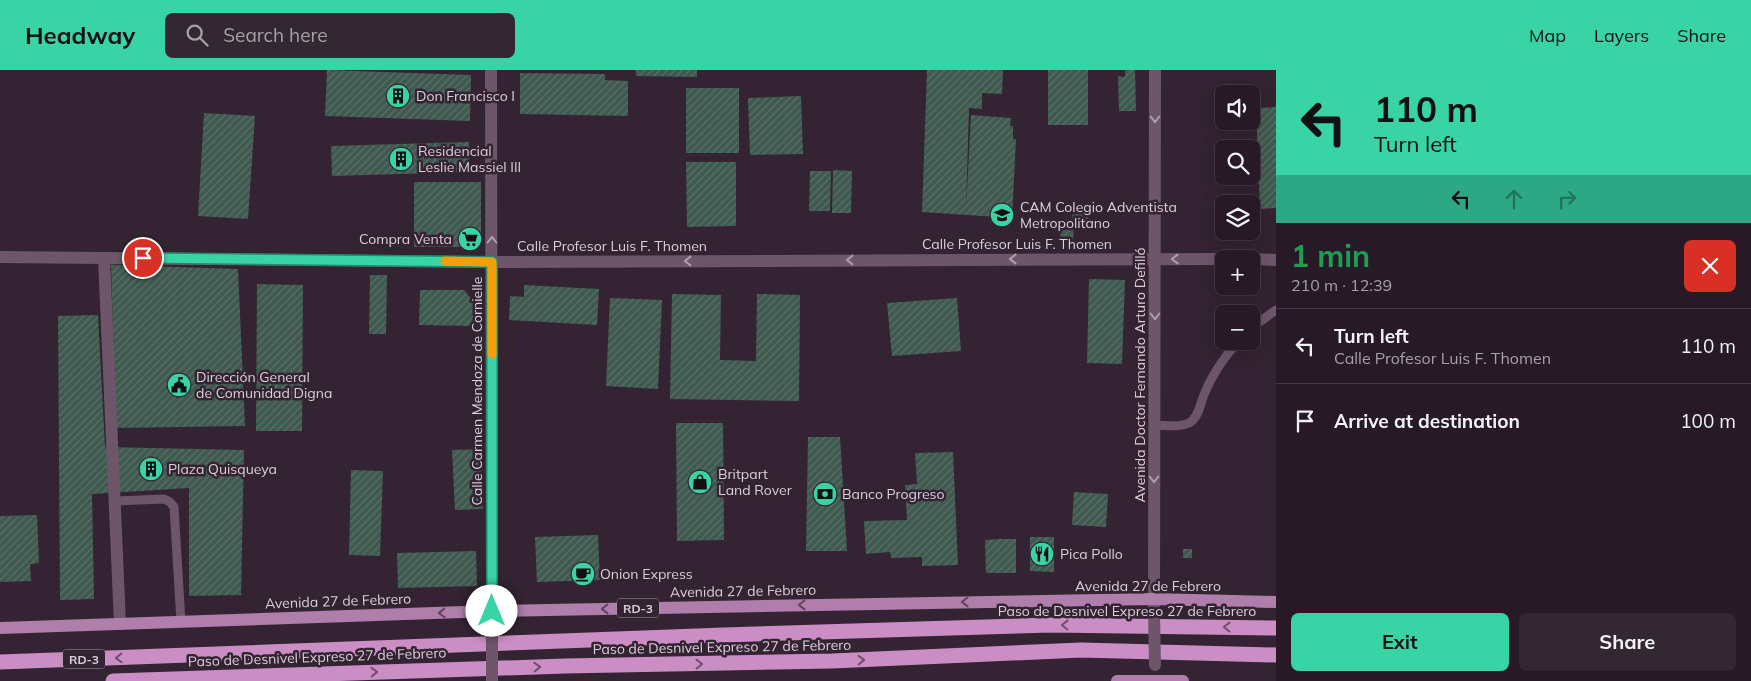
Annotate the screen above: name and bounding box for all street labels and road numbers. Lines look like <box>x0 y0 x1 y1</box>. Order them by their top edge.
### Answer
street label: Calle Profesor Luis F. Thomen <box>922 235 1112 253</box>
street label: Calle Profesor Luis F. Thomen <box>517 237 707 255</box>
street label: Avenida Doctor Fernando Arturo Defilló <box>1131 247 1149 503</box>
street label: Calle Carmen Mendoza de Cornielle <box>468 277 486 505</box>
street label: Avenida 27 de Febrero <box>1075 577 1221 595</box>
street label: Avenida 27 de Febrero <box>670 581 816 601</box>
street label: Avenida 27 de Febrero <box>265 589 411 613</box>
road number: RD-3 <box>617 598 659 618</box>
street label: Paso de Desnivel Expreso 27 de Febrero <box>998 602 1256 620</box>
street label: Paso de Desnivel Expreso 27 de Febrero <box>593 636 851 658</box>
street label: Paso de Desnivel Expreso 27 de Febrero <box>187 643 447 671</box>
road number: RD-3 <box>63 650 105 668</box>

